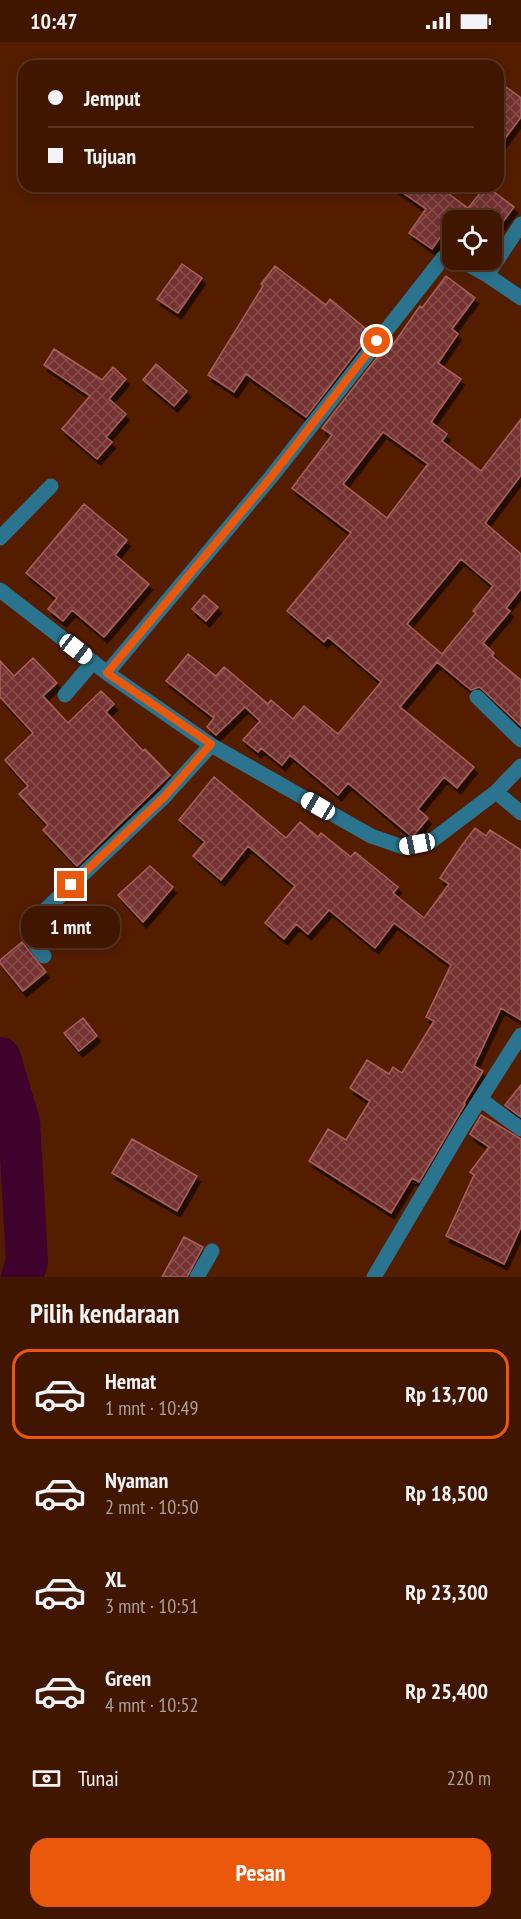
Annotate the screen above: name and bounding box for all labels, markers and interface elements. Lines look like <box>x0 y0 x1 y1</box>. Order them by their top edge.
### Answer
text: 10:47 <box>30 7 78 35</box>
text: Jemput <box>84 84 140 112</box>
text: Tujuan <box>84 142 136 170</box>
map controls <box>442 210 502 270</box>
button: locate <box>442 210 502 270</box>
route start <box>363 327 390 354</box>
car <box>56 631 96 667</box>
car <box>298 789 338 823</box>
car <box>398 832 436 856</box>
route end <box>57 871 84 898</box>
callout: 1 mnt <box>22 906 121 948</box>
text: 1 mnt <box>50 914 91 940</box>
text: Pilih kendaraan <box>30 1296 179 1330</box>
icon: car <box>33 1367 87 1421</box>
text: Hemat <box>105 1367 156 1395</box>
text: Rp 13,700 <box>405 1380 488 1408</box>
text: 1 mnt · 10:49 <box>105 1395 198 1421</box>
icon: car <box>33 1466 87 1520</box>
text: Nyaman <box>105 1466 168 1494</box>
text: Rp 18,500 <box>405 1479 488 1507</box>
text: 2 mnt · 10:50 <box>105 1494 198 1520</box>
icon: car <box>33 1565 87 1619</box>
text: XL <box>105 1565 126 1593</box>
text: Rp 23,300 <box>405 1578 488 1606</box>
text: 3 mnt · 10:51 <box>105 1593 198 1619</box>
icon: car <box>33 1664 87 1718</box>
text: Green <box>105 1664 151 1692</box>
text: Rp 25,400 <box>405 1677 488 1705</box>
text: 4 mnt · 10:52 <box>105 1692 198 1718</box>
icon: cash <box>30 1762 63 1795</box>
text: Tunai <box>78 1764 119 1792</box>
text: 220 m <box>447 1765 491 1791</box>
button: Pesan <box>30 1838 491 1907</box>

